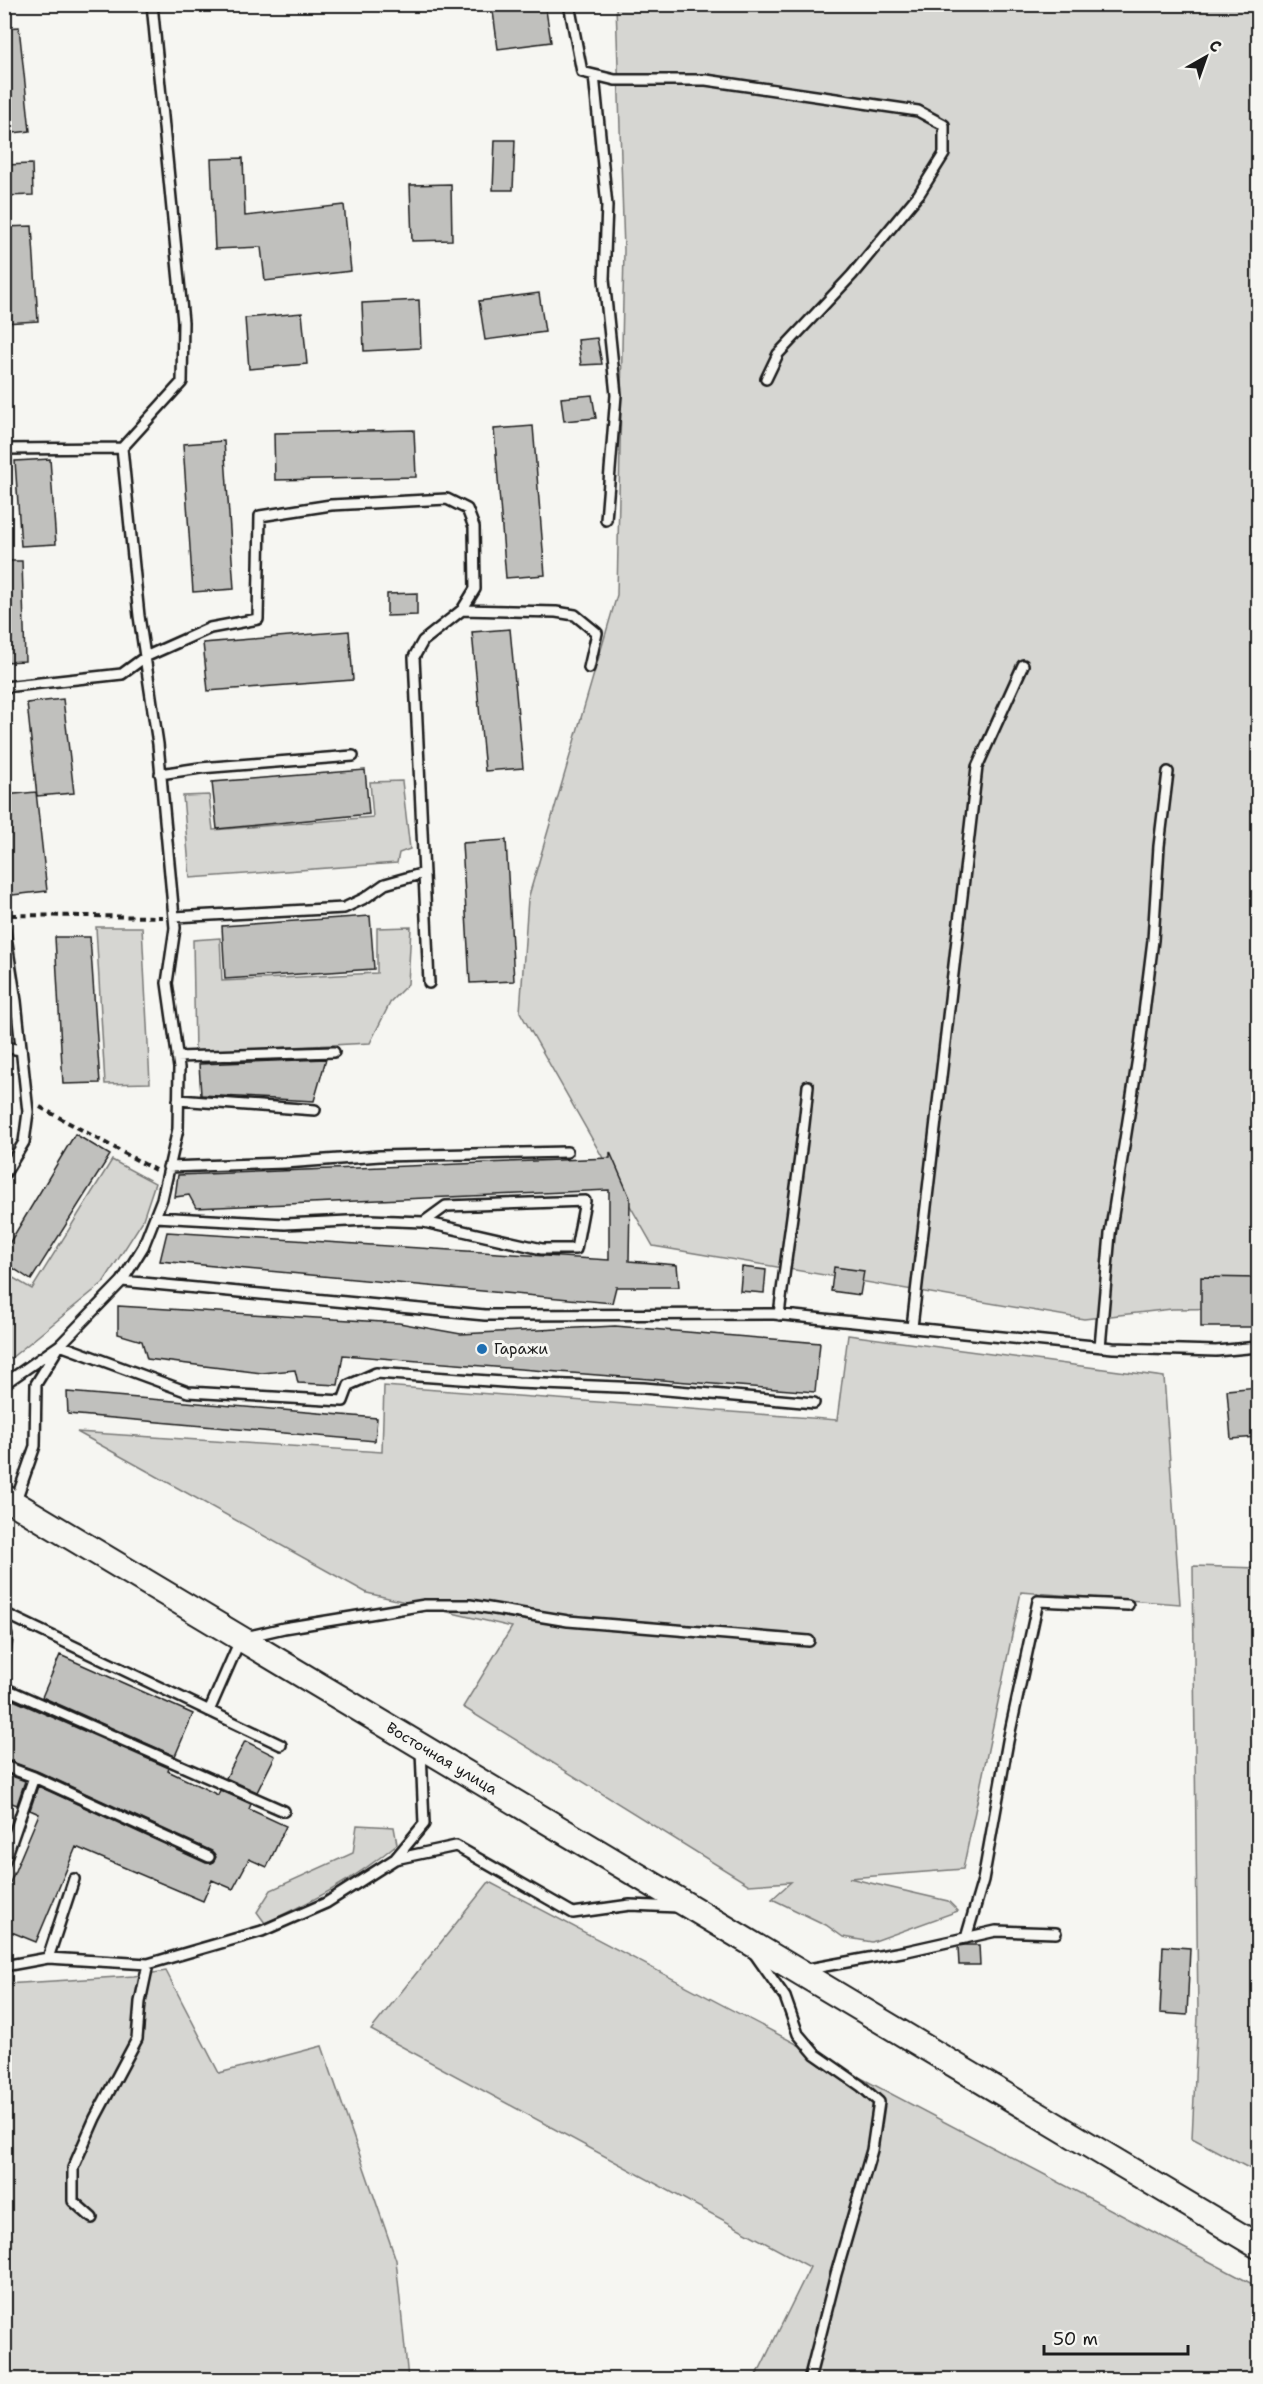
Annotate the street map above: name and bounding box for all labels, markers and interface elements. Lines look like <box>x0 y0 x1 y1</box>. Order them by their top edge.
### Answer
north arrow <box>1176 27 1236 87</box>
text: С <box>1205 35 1226 57</box>
place label: Гаражи <box>494 1339 548 1359</box>
marker: Гаражи <box>475 1342 489 1356</box>
street label: Восточная улица <box>383 1718 502 1800</box>
scale bar <box>1044 2318 1188 2356</box>
text: 50 m <box>1053 2327 1098 2351</box>

